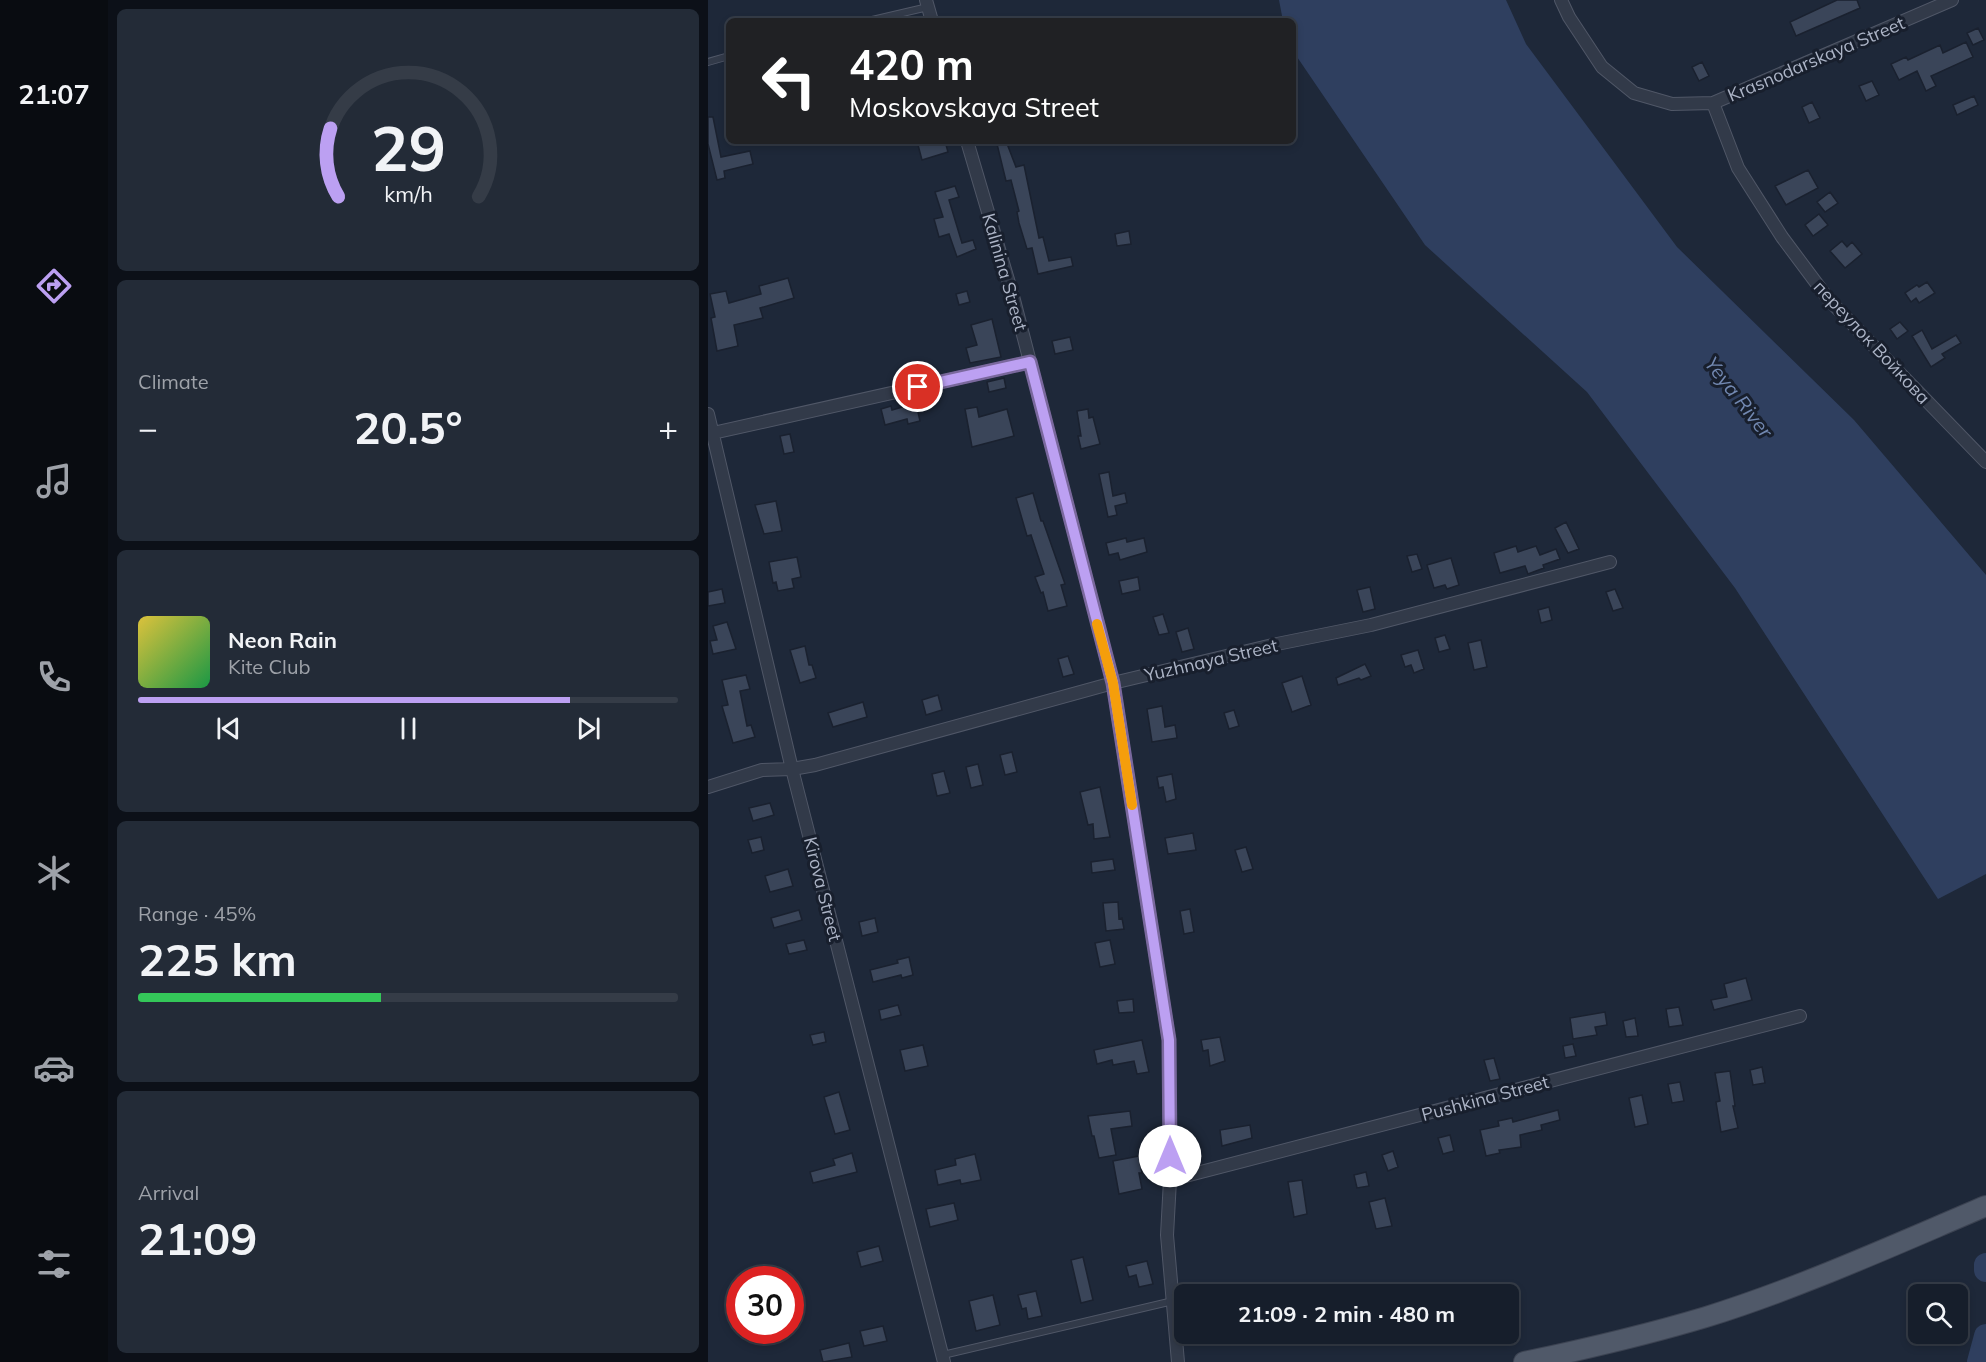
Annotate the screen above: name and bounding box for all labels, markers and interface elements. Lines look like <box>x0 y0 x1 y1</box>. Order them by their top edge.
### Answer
street label: Krasnodarskaya Street <box>1724 11 1908 107</box>
text: 420 m <box>849 38 974 91</box>
icon: left <box>750 42 828 120</box>
text: 21:07 <box>18 77 90 111</box>
text: Moskovskaya Street <box>849 90 1099 124</box>
text: 29 <box>371 108 445 187</box>
text: km/h <box>384 180 432 207</box>
street label: Kalinina Street <box>977 210 1033 334</box>
icon: directions <box>33 265 75 307</box>
street label: переулок Войкова <box>1809 275 1935 409</box>
water label: Yeya River <box>1700 351 1779 443</box>
pin <box>892 361 943 412</box>
text: Climate <box>138 369 209 394</box>
icon: arrive <box>901 370 934 403</box>
text: 20.5° <box>353 399 463 455</box>
text: − <box>138 407 158 448</box>
text: + <box>658 407 678 448</box>
icon: music <box>33 460 75 502</box>
text: Neon Rain <box>228 626 337 654</box>
street label: Yuzhnaya Street <box>1141 634 1280 687</box>
text: Kite Club <box>228 654 310 679</box>
icon: phone <box>33 656 75 698</box>
icon: previous <box>212 712 245 745</box>
icon: pause <box>392 712 425 745</box>
icon: next <box>572 712 605 745</box>
street label: Kirova Street <box>799 834 847 944</box>
icon: climate <box>33 852 75 894</box>
text: Range · 45% <box>138 901 256 926</box>
text: 225 km <box>138 931 297 987</box>
icon: car <box>33 1047 75 1089</box>
street label: Pushkina Street <box>1419 1070 1551 1126</box>
position arrow <box>1138 1124 1202 1188</box>
text: Arrival <box>138 1180 199 1205</box>
text: 21:09 <box>138 1210 257 1266</box>
icon: filters <box>33 1243 75 1285</box>
speed limit sign: 30 <box>726 1266 804 1344</box>
map controls <box>1908 1284 1968 1344</box>
button: search <box>1908 1284 1968 1344</box>
text: 21:09 · 2 min · 480 m <box>1238 1300 1455 1328</box>

